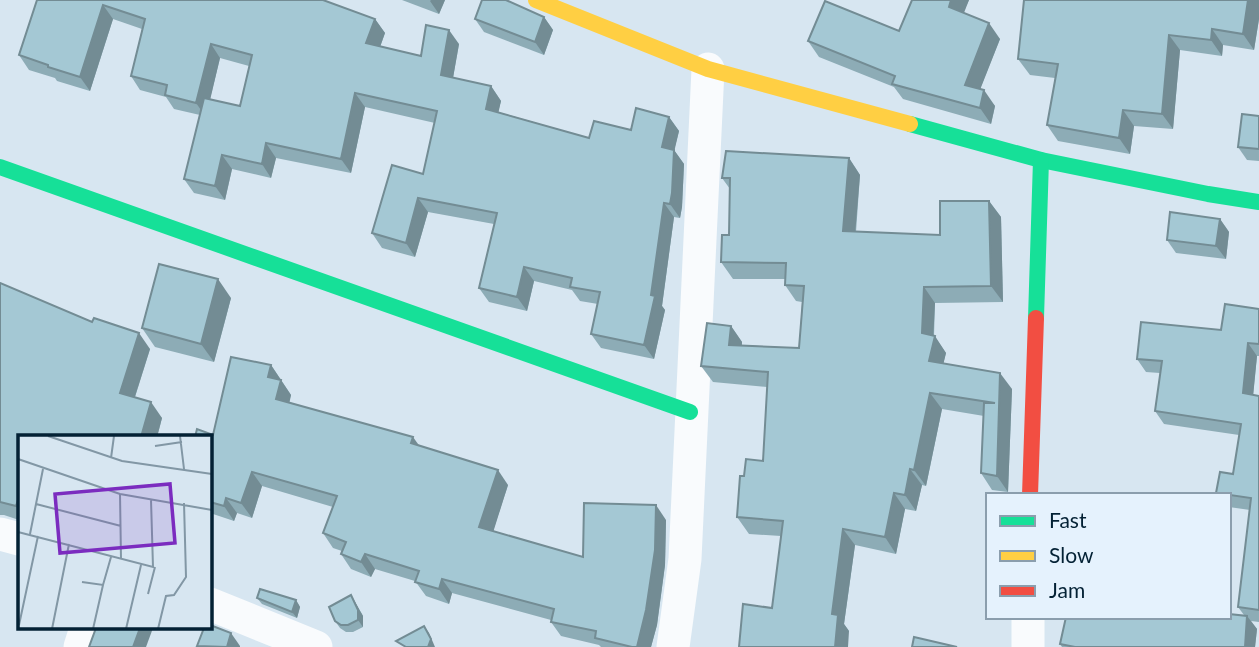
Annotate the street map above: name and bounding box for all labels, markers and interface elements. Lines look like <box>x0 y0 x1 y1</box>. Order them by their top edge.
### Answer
inset map <box>18 435 212 630</box>
legend <box>986 493 1231 619</box>
text: Fast <box>1049 507 1087 532</box>
text: Slow <box>1049 542 1094 567</box>
text: Jam <box>1049 577 1085 602</box>

